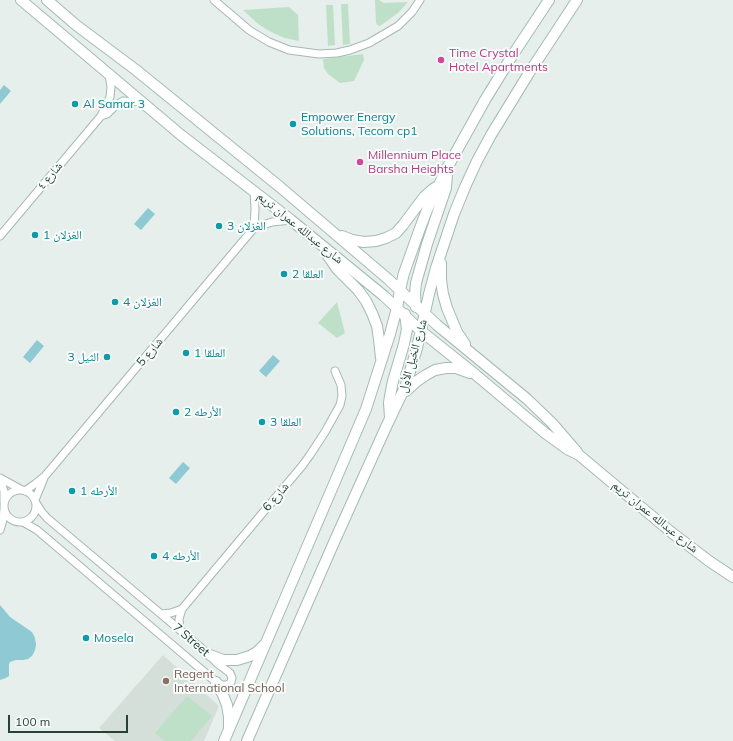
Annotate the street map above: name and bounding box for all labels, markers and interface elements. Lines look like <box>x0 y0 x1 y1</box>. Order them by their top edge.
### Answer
place label: Time Crystal Hotel Apartments <box>449 46 548 74</box>
marker: Time Crystal Hotel Apartments <box>436 55 446 65</box>
place label: Al Samar 3 <box>83 97 145 111</box>
marker: Al Samar 3 <box>70 99 80 109</box>
place label: Empower Energy Solutions, Tecom cp1 <box>301 110 417 138</box>
marker: Empower Energy Solutions, Tecom cp1 <box>288 119 298 129</box>
place label: Millennium Place Barsha Heights <box>368 148 461 176</box>
marker: Millennium Place Barsha Heights <box>355 157 365 167</box>
street label: شارع ٤ <box>34 159 66 193</box>
street label: شارع عبدالله عمران تريم <box>254 189 346 267</box>
place label: الغزلان 3 <box>227 219 266 233</box>
marker: الغزلان 3 <box>214 221 224 231</box>
place label: الغزلان 1 <box>43 228 82 242</box>
marker: الغزلان 1 <box>30 230 40 240</box>
place label: العلقا 2 <box>292 267 323 281</box>
marker: العلقا 2 <box>279 269 289 279</box>
place label: الغزلان 4 <box>123 295 162 309</box>
marker: الغزلان 4 <box>110 297 120 307</box>
street label: شارع الخيل الأول <box>396 318 430 394</box>
street label: شارع 5 <box>134 335 166 369</box>
place label: العلقا 1 <box>194 346 225 360</box>
marker: العلقا 1 <box>181 348 191 358</box>
place label: الثيل 3 <box>68 350 99 364</box>
marker: الثيل 3 <box>102 352 112 362</box>
place label: الأرطه 2 <box>184 405 221 419</box>
marker: الأرطه 2 <box>171 407 181 417</box>
place label: العلقا 3 <box>270 415 301 429</box>
marker: العلقا 3 <box>257 417 267 427</box>
street label: شارع عبدالله عمران تريم <box>609 478 701 556</box>
street label: شارع 6 <box>260 480 292 514</box>
place label: الأرطه 1 <box>80 484 117 498</box>
marker: الأرطه 1 <box>67 486 77 496</box>
place label: الأرطه 4 <box>162 549 199 563</box>
marker: الأرطه 4 <box>149 551 159 561</box>
street label: 7 Street <box>170 620 212 660</box>
place label: Mosela <box>94 631 134 645</box>
marker: Mosela <box>81 633 91 643</box>
place label: Regent International School <box>174 667 285 695</box>
marker: Regent International School <box>161 676 171 686</box>
scale bar <box>10 707 130 733</box>
text: 100 m <box>15 714 50 729</box>

